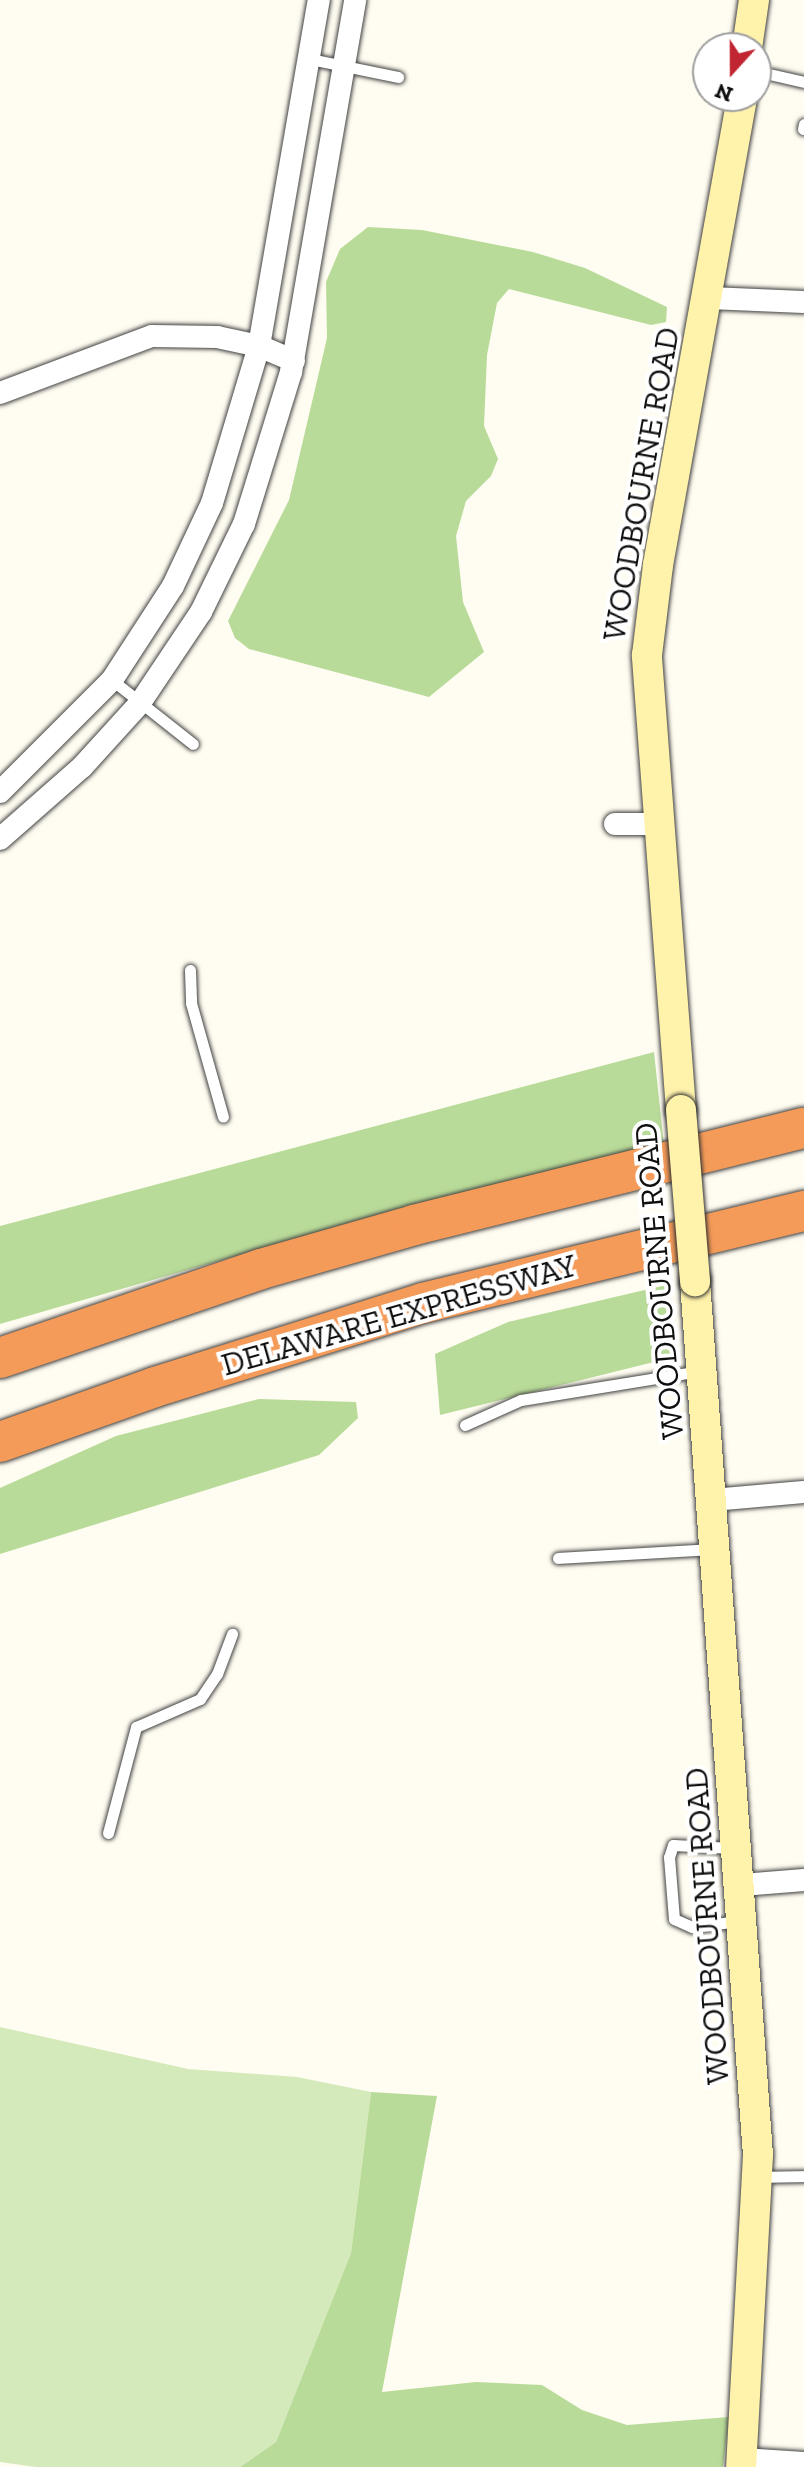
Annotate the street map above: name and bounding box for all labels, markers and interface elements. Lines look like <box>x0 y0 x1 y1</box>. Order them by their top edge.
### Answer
north arrow <box>692 32 772 112</box>
text: N <box>711 77 737 109</box>
street label: WOODBOURNE ROAD <box>595 324 687 644</box>
street label: WOODBOURNE ROAD <box>626 1121 692 1441</box>
street label: DELAWARE EXPRESSWAY <box>217 1246 581 1384</box>
street label: WOODBOURNE ROAD <box>677 1766 737 2086</box>

